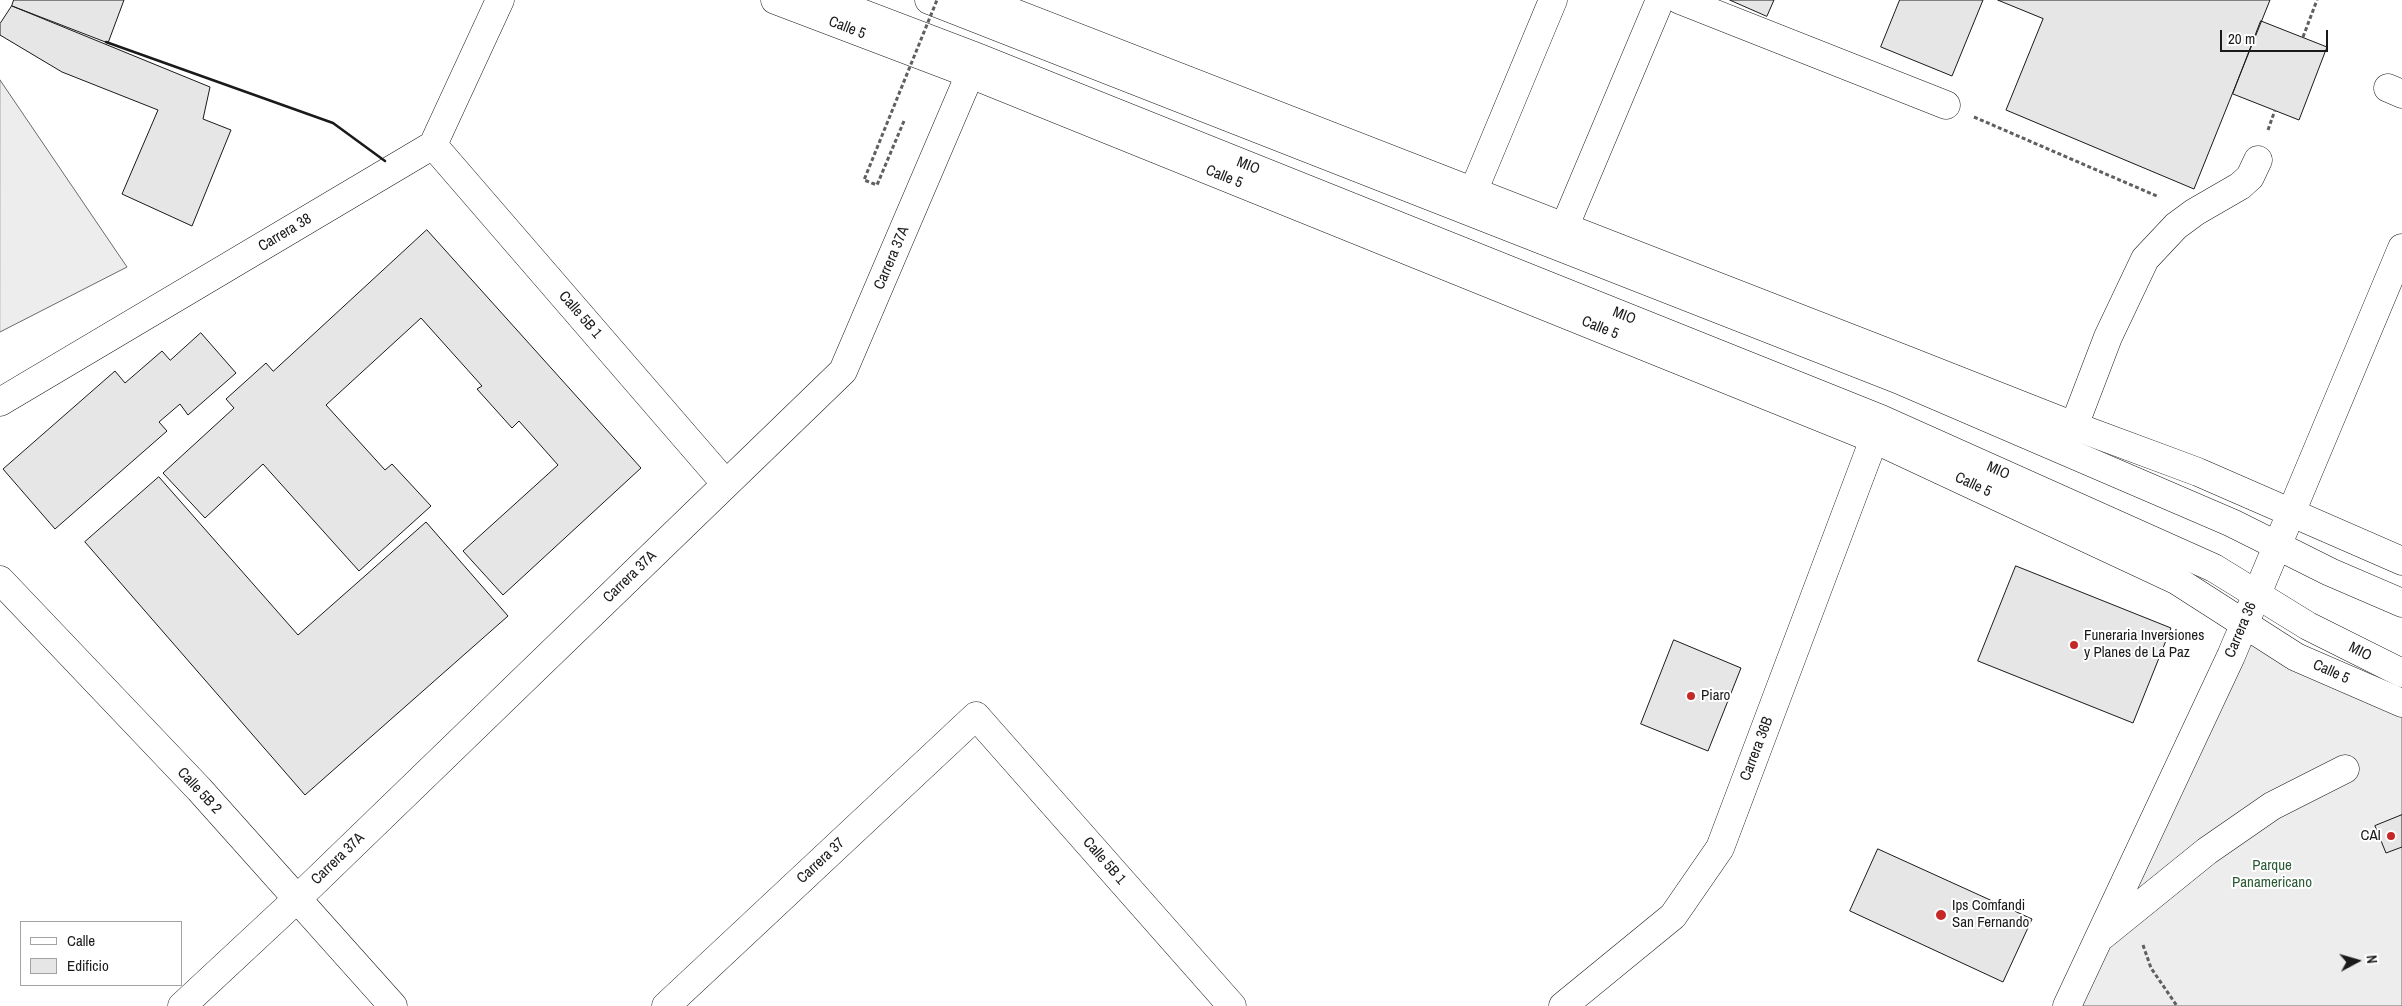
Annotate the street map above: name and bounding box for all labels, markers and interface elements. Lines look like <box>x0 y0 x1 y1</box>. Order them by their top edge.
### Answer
street label: Calle 5 <box>826 13 868 43</box>
scale bar <box>2222 20 2330 52</box>
text: 20 m <box>2228 28 2255 49</box>
street label: MIO <box>1234 153 1262 179</box>
street label: Calle 5 <box>1203 161 1245 193</box>
street label: Carrera 38 <box>255 210 315 256</box>
street label: Carrera 37A <box>871 224 913 292</box>
street label: Calle 5B 1 <box>555 288 605 342</box>
street label: MIO <box>1610 303 1638 329</box>
street label: Calle 5 <box>1579 312 1621 344</box>
street label: MIO <box>1984 458 2012 484</box>
street label: Calle 5 <box>1952 469 1994 501</box>
street label: Carrera 37A <box>600 547 660 607</box>
street label: Carrera 36 <box>2221 599 2261 661</box>
place label: Funeraria Inversiones y Planes de La Paz <box>2084 627 2204 662</box>
marker: Funeraria Inversiones y Planes de La Paz <box>2068 639 2080 651</box>
street label: MIO <box>2346 639 2374 665</box>
street label: Calle 5 <box>2310 656 2352 688</box>
place label: Piaro <box>1701 687 1730 705</box>
marker: Piaro <box>1685 690 1697 702</box>
street label: Carrera 36B <box>1737 715 1777 783</box>
street label: Calle 5B 2 <box>173 764 225 818</box>
place label: CAI <box>2360 827 2381 845</box>
street label: Carrera 37A <box>308 829 368 889</box>
marker: CAI <box>2385 830 2397 842</box>
street label: Carrera 37 <box>793 834 849 888</box>
street label: Calle 5B 1 <box>1079 834 1129 888</box>
park label: Parque Panamericano <box>2232 857 2312 892</box>
place label: Ips Comfandi San Fernando <box>1952 897 2029 932</box>
marker: Ips Comfandi San Fernando <box>1934 908 1948 922</box>
legend <box>20 921 182 986</box>
text: Calle <box>67 930 95 951</box>
north arrow <box>2332 936 2382 986</box>
text: N <box>2363 954 2381 964</box>
text: Edificio <box>67 955 109 976</box>

